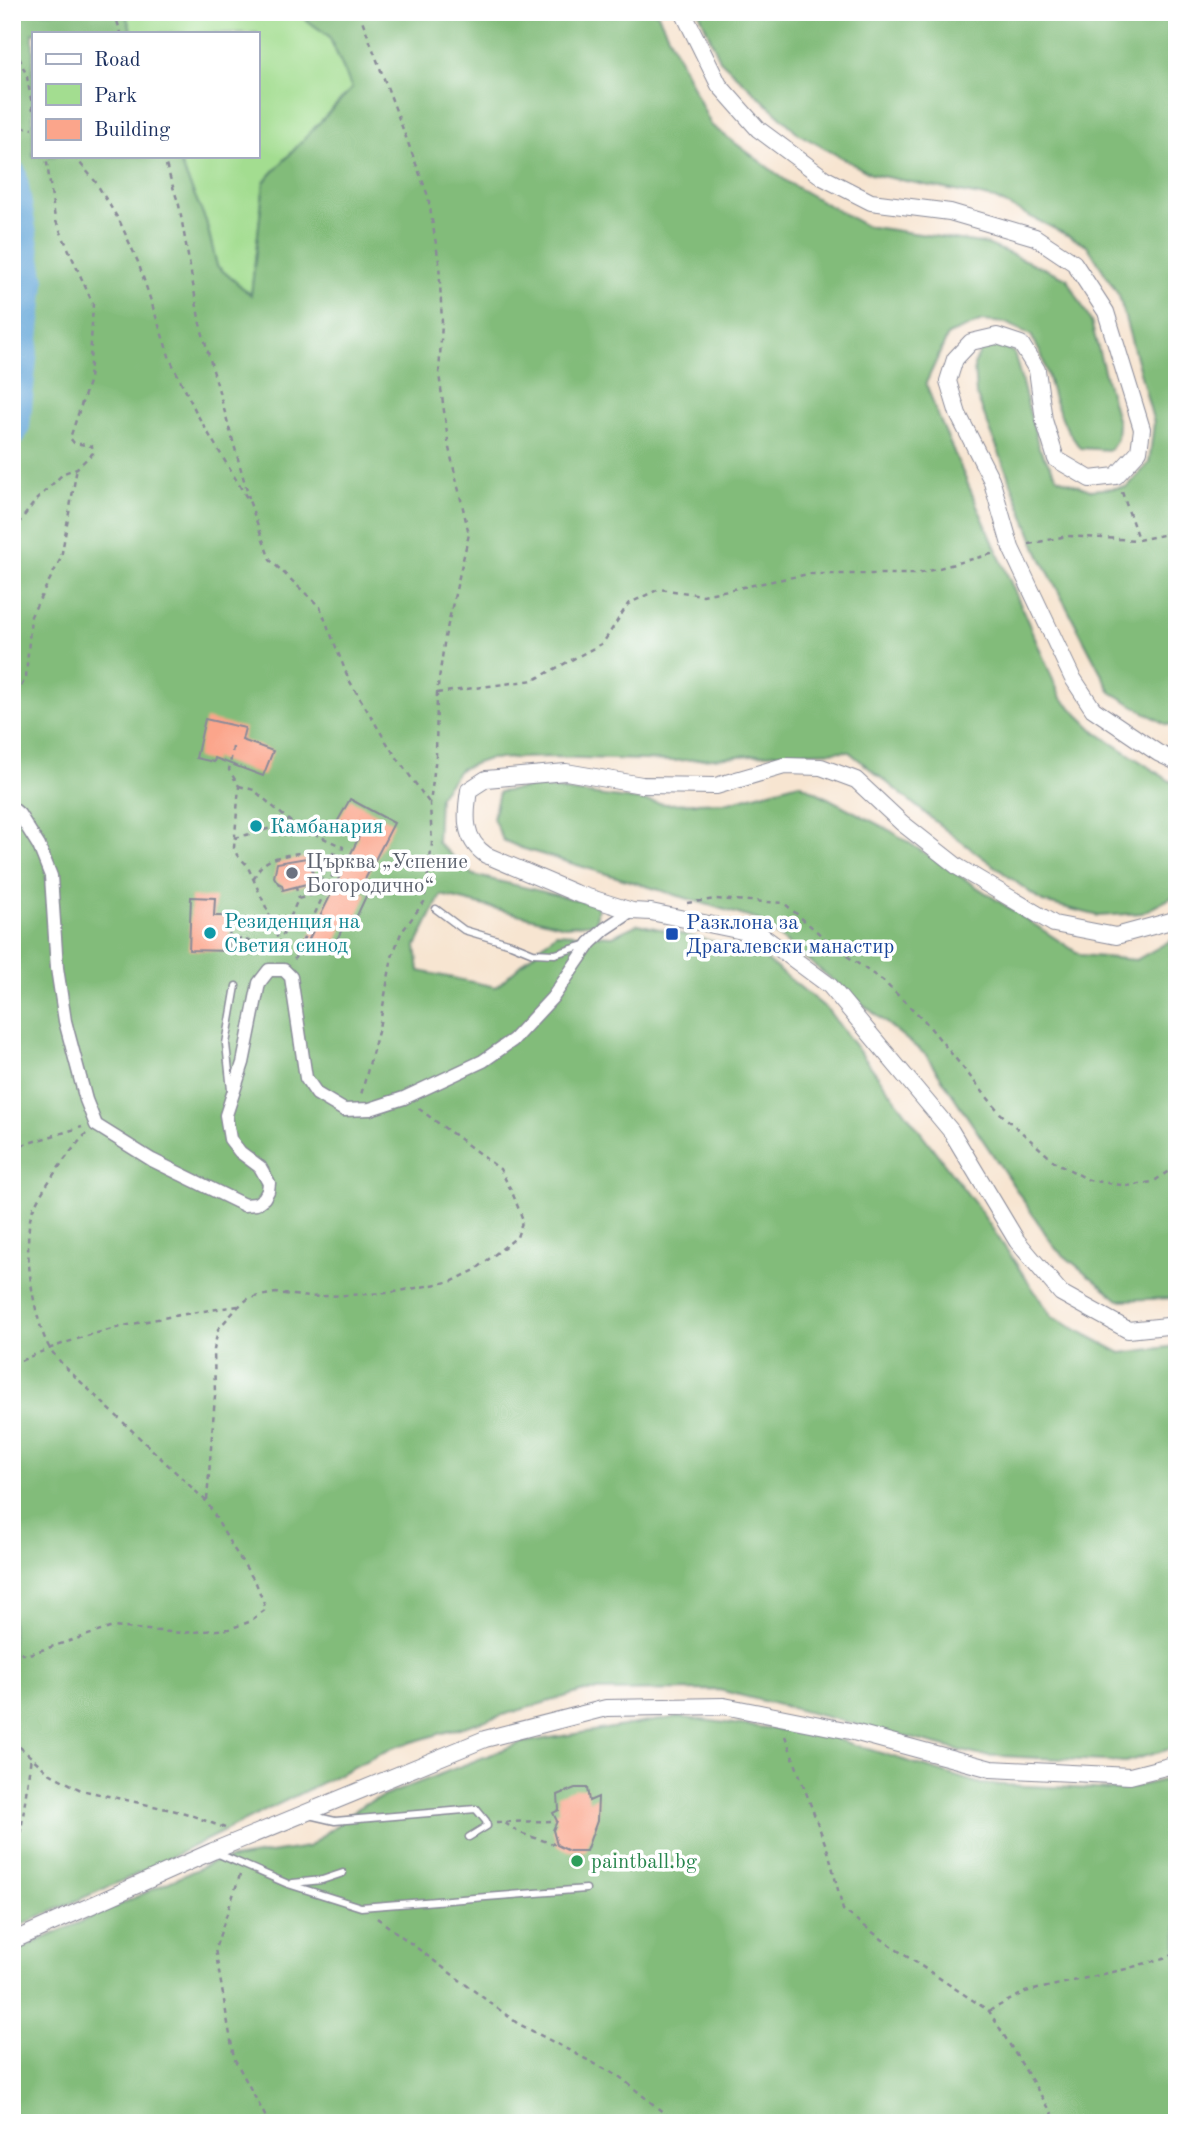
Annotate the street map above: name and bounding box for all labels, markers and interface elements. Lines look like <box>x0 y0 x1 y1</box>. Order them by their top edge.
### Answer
legend <box>32 32 259 158</box>
text: Road <box>94 50 141 71</box>
text: Park <box>94 86 137 107</box>
text: Building <box>94 120 171 141</box>
place label: Камбанария <box>270 817 384 838</box>
marker: Камбанария <box>248 818 264 834</box>
place label: Църква „Успение Богородично“ <box>306 852 468 897</box>
marker: Църква „Успение Богородично“ <box>284 865 300 881</box>
place label: Резиденция на Светия синод <box>224 912 360 957</box>
place label: Разклона за Драгалевски манастир <box>686 913 894 958</box>
marker: Резиденция на Светия синод <box>202 925 218 941</box>
marker: Разклона за Драгалевски манастир <box>664 926 680 942</box>
place label: paintball.bg <box>591 1852 698 1873</box>
marker: paintball.bg <box>569 1853 585 1869</box>

